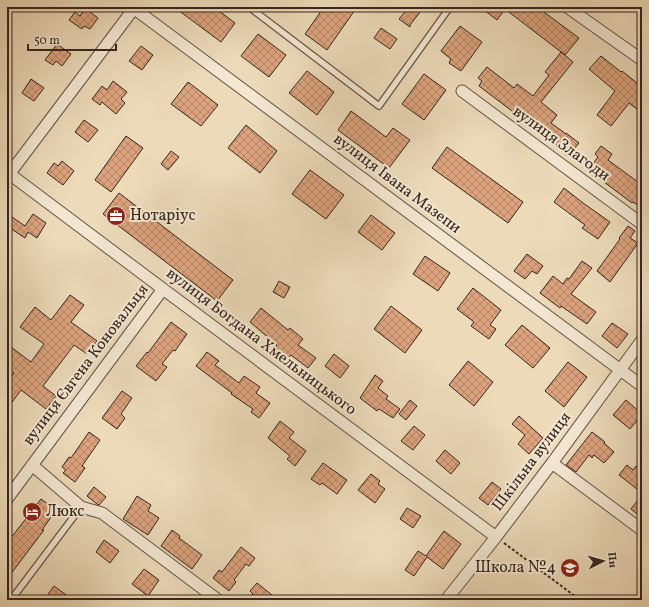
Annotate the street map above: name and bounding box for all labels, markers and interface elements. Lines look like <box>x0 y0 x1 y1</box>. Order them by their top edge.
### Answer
scale bar <box>28 26 116 52</box>
text: 50 m <box>34 33 60 49</box>
street label: вулиця Злагоди <box>508 101 614 187</box>
street label: вулиця Івана Мазепи <box>329 129 466 239</box>
office icon: Нотаріус <box>105 205 127 227</box>
place label: Нотаріус <box>130 205 196 227</box>
street label: вулиця Богдана Хмельницького <box>161 263 361 421</box>
street label: вулиця Євгена Коновальця <box>18 280 154 450</box>
street label: Шкільна вулиця <box>487 408 577 516</box>
hotel icon: Люкс <box>21 501 43 523</box>
place label: Люкс <box>46 501 84 523</box>
north arrow <box>583 541 623 581</box>
text: Пн <box>603 552 620 569</box>
place label: Школа №4 <box>475 557 556 579</box>
school or university icon: Школа №4 <box>559 557 581 579</box>

